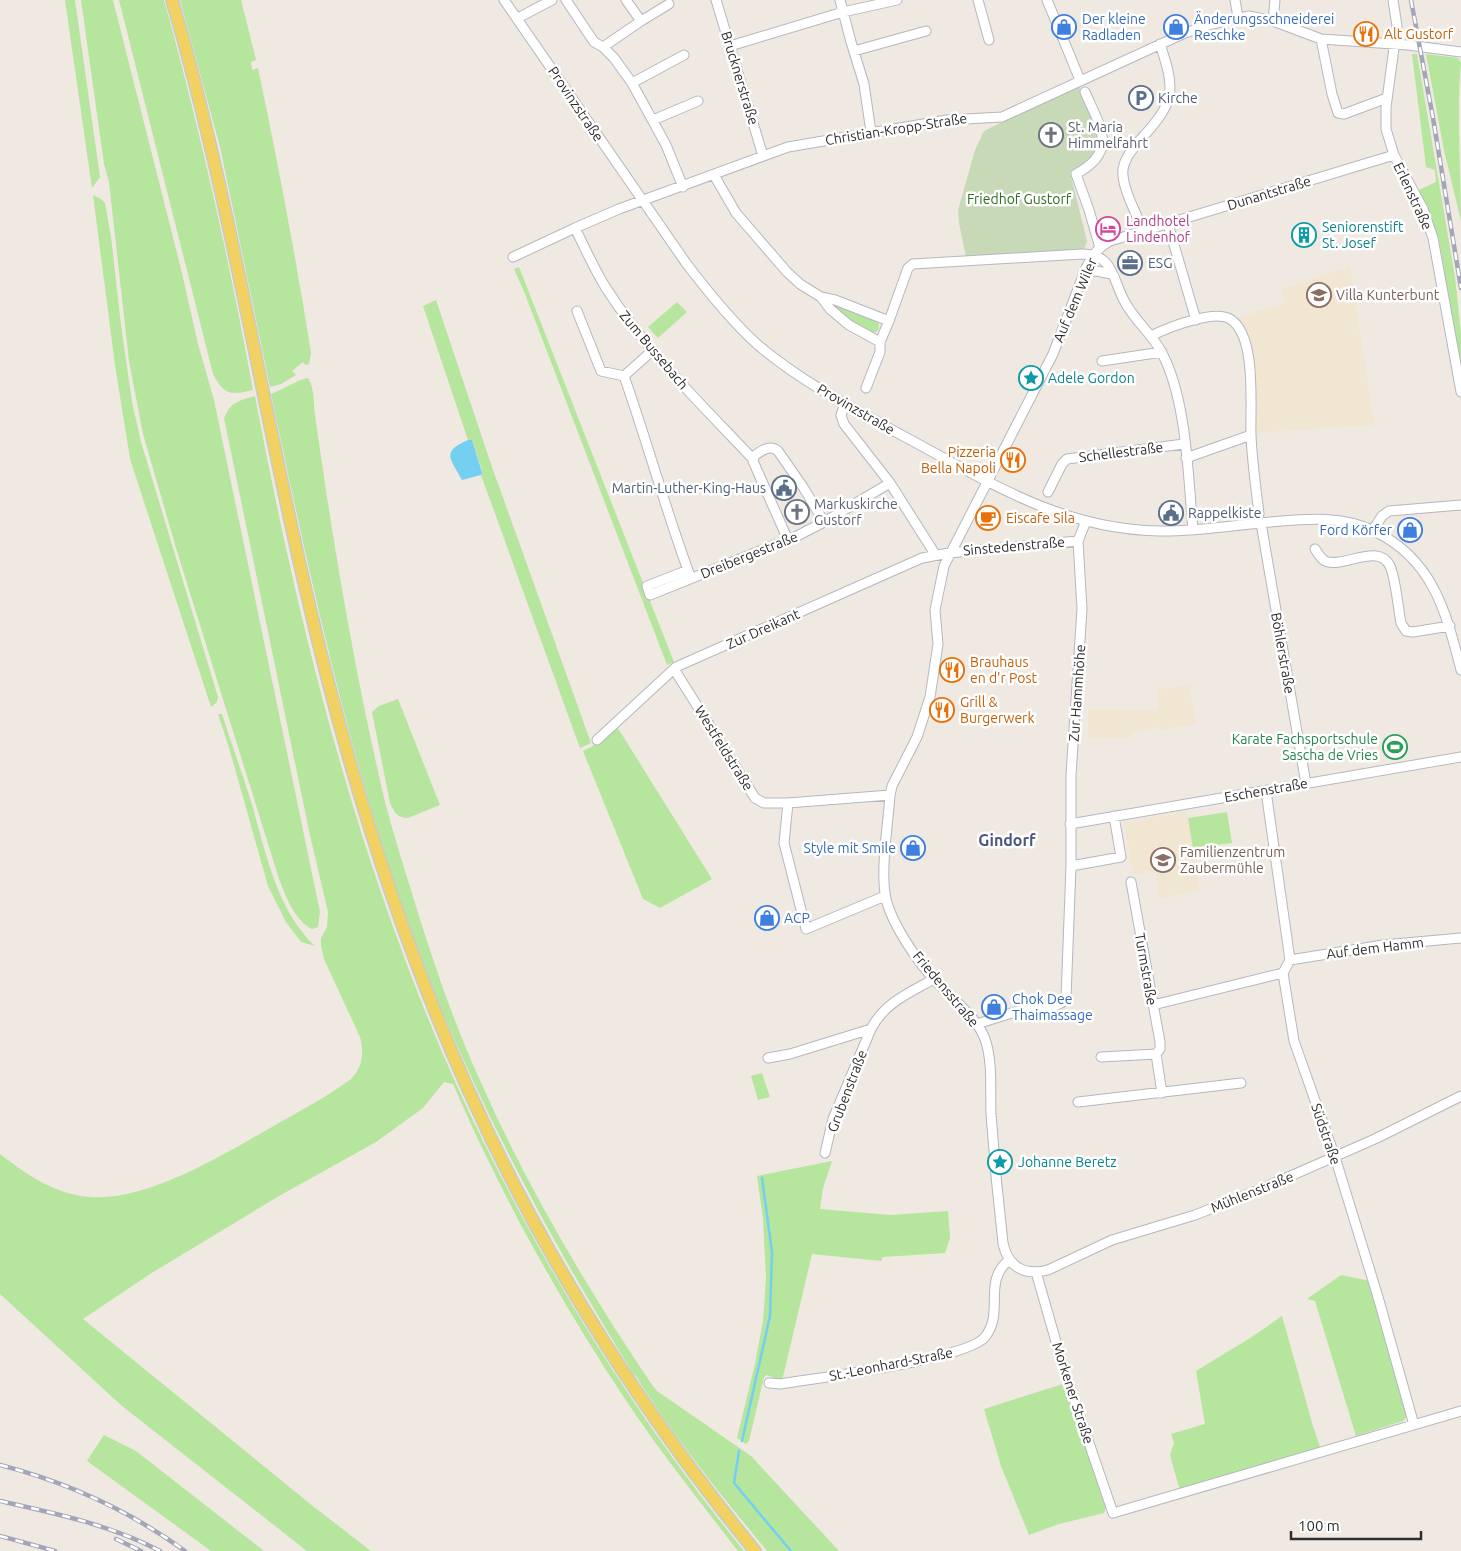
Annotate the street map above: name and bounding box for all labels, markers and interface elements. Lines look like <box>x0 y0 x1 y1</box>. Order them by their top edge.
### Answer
place label: Der kleine Radladen <box>1082 11 1146 43</box>
place label: Änderungsschneiderei Reschke <box>1194 11 1334 43</box>
shop icon: Der kleine Radladen <box>1051 14 1077 40</box>
shop icon: Änderungsschneiderei Reschke <box>1163 14 1189 40</box>
restaurant icon: Alt Gustorf <box>1353 21 1379 47</box>
place label: Alt Gustorf <box>1384 26 1454 42</box>
street label: Brucknerstraße <box>718 29 762 127</box>
street label: Provinzstraße <box>545 64 607 144</box>
parking icon: Kirche <box>1128 85 1154 111</box>
place label: Kirche <box>1158 90 1198 106</box>
street label: Christian-Kropp-Straße <box>824 110 968 148</box>
place label: St. Maria Himmelfahrt <box>1068 119 1149 151</box>
church icon: St. Maria Himmelfahrt <box>1038 122 1064 148</box>
street label: Erlenstraße <box>1390 160 1436 232</box>
street label: Dunantstraße <box>1225 173 1313 213</box>
park label: Friedhof Gustorf <box>967 191 1072 207</box>
place label: Landhotel Lindenhof <box>1126 213 1191 245</box>
hotel icon: Landhotel Lindenhof <box>1095 216 1121 242</box>
place label: Seniorenstift St. Josef <box>1322 219 1404 251</box>
building icon: Seniorenstift St. Josef <box>1291 222 1317 248</box>
office icon: ESG <box>1117 250 1143 276</box>
street label: Auf dem Wiler <box>1050 255 1100 345</box>
place label: ESG <box>1148 255 1172 271</box>
school or university icon: Villa Kunterbunt <box>1306 282 1332 308</box>
place label: Villa Kunterbunt <box>1336 287 1440 303</box>
street label: Zum Bussebach <box>616 307 692 393</box>
place icon: Adele Gordon <box>1018 365 1044 391</box>
place label: Adele Gordon <box>1048 370 1135 386</box>
street label: Provinzstraße <box>814 380 898 438</box>
street label: Schellestraße <box>1078 439 1164 465</box>
place label: Pizzeria Bella Napoli <box>921 444 996 476</box>
restaurant icon: Pizzeria Bella Napoli <box>1000 447 1026 473</box>
public building icon: Martin-Luther-King-Haus <box>771 475 797 501</box>
place label: Martin-Luther-King-Haus <box>612 480 766 496</box>
place label: Markuskirche Gustorf <box>814 496 898 528</box>
church icon: Markuskirche Gustorf <box>784 499 810 525</box>
public building icon: Rappelkiste <box>1158 500 1184 526</box>
cafe icon: Eiscafe Sila <box>975 505 1001 531</box>
place label: Rappelkiste <box>1188 505 1261 521</box>
place label: Eiscafe Sila <box>1006 510 1075 526</box>
shop icon: Ford Körfer <box>1397 517 1423 543</box>
place label: Ford Körfer <box>1320 522 1393 538</box>
street label: Dreibergestraße <box>698 528 800 582</box>
street label: Sinstedenstraße <box>962 534 1066 558</box>
street label: Zur Dreikant <box>724 606 803 652</box>
street label: Böhlerstraße <box>1268 611 1298 695</box>
street label: Zur Hammhöhe <box>1066 644 1088 742</box>
place label: Brauhaus en d'r Post <box>970 654 1037 686</box>
restaurant icon: Brauhaus en d'r Post <box>939 657 965 683</box>
place label: Grill & Burgerwerk <box>960 694 1035 726</box>
restaurant icon: Grill & Burgerwerk <box>929 697 955 723</box>
street label: Westfeldstraße <box>691 703 757 793</box>
place label: Karate Fachsportschule Sascha de Vries <box>1232 731 1378 763</box>
sports icon: Karate Fachsportschule Sascha de Vries <box>1382 734 1408 760</box>
street label: Eschenstraße <box>1223 775 1309 805</box>
district label: Gindorf <box>978 831 1036 849</box>
shop icon: Style mit Smile <box>900 835 926 861</box>
place label: Style mit Smile <box>803 840 896 856</box>
place label: Familienzentrum Zaubermühle <box>1180 844 1285 876</box>
school or university icon: Familienzentrum Zaubermühle <box>1150 847 1176 873</box>
shop icon: ACP <box>754 905 780 931</box>
place label: ACP <box>784 910 810 926</box>
street label: Turmstraße <box>1132 932 1160 1006</box>
street label: Auf dem Hamm <box>1325 934 1425 962</box>
street label: Friedensstraße <box>910 948 982 1030</box>
place label: Chok Dee Thaimassage <box>1012 991 1093 1023</box>
shop icon: Chok Dee Thaimassage <box>981 994 1007 1020</box>
street label: Grubenstraße <box>824 1048 870 1134</box>
street label: Südstraße <box>1308 1101 1344 1167</box>
place icon: Johanne Beretz <box>987 1149 1013 1175</box>
place label: Johanne Beretz <box>1018 1154 1117 1170</box>
street label: Mühlenstraße <box>1208 1168 1296 1216</box>
street label: Morkener Straße <box>1049 1340 1097 1446</box>
street label: St.-Leonhard-Straße <box>828 1344 954 1384</box>
scale bar <box>1291 1508 1421 1540</box>
text: 100 m <box>1298 1517 1340 1534</box>

